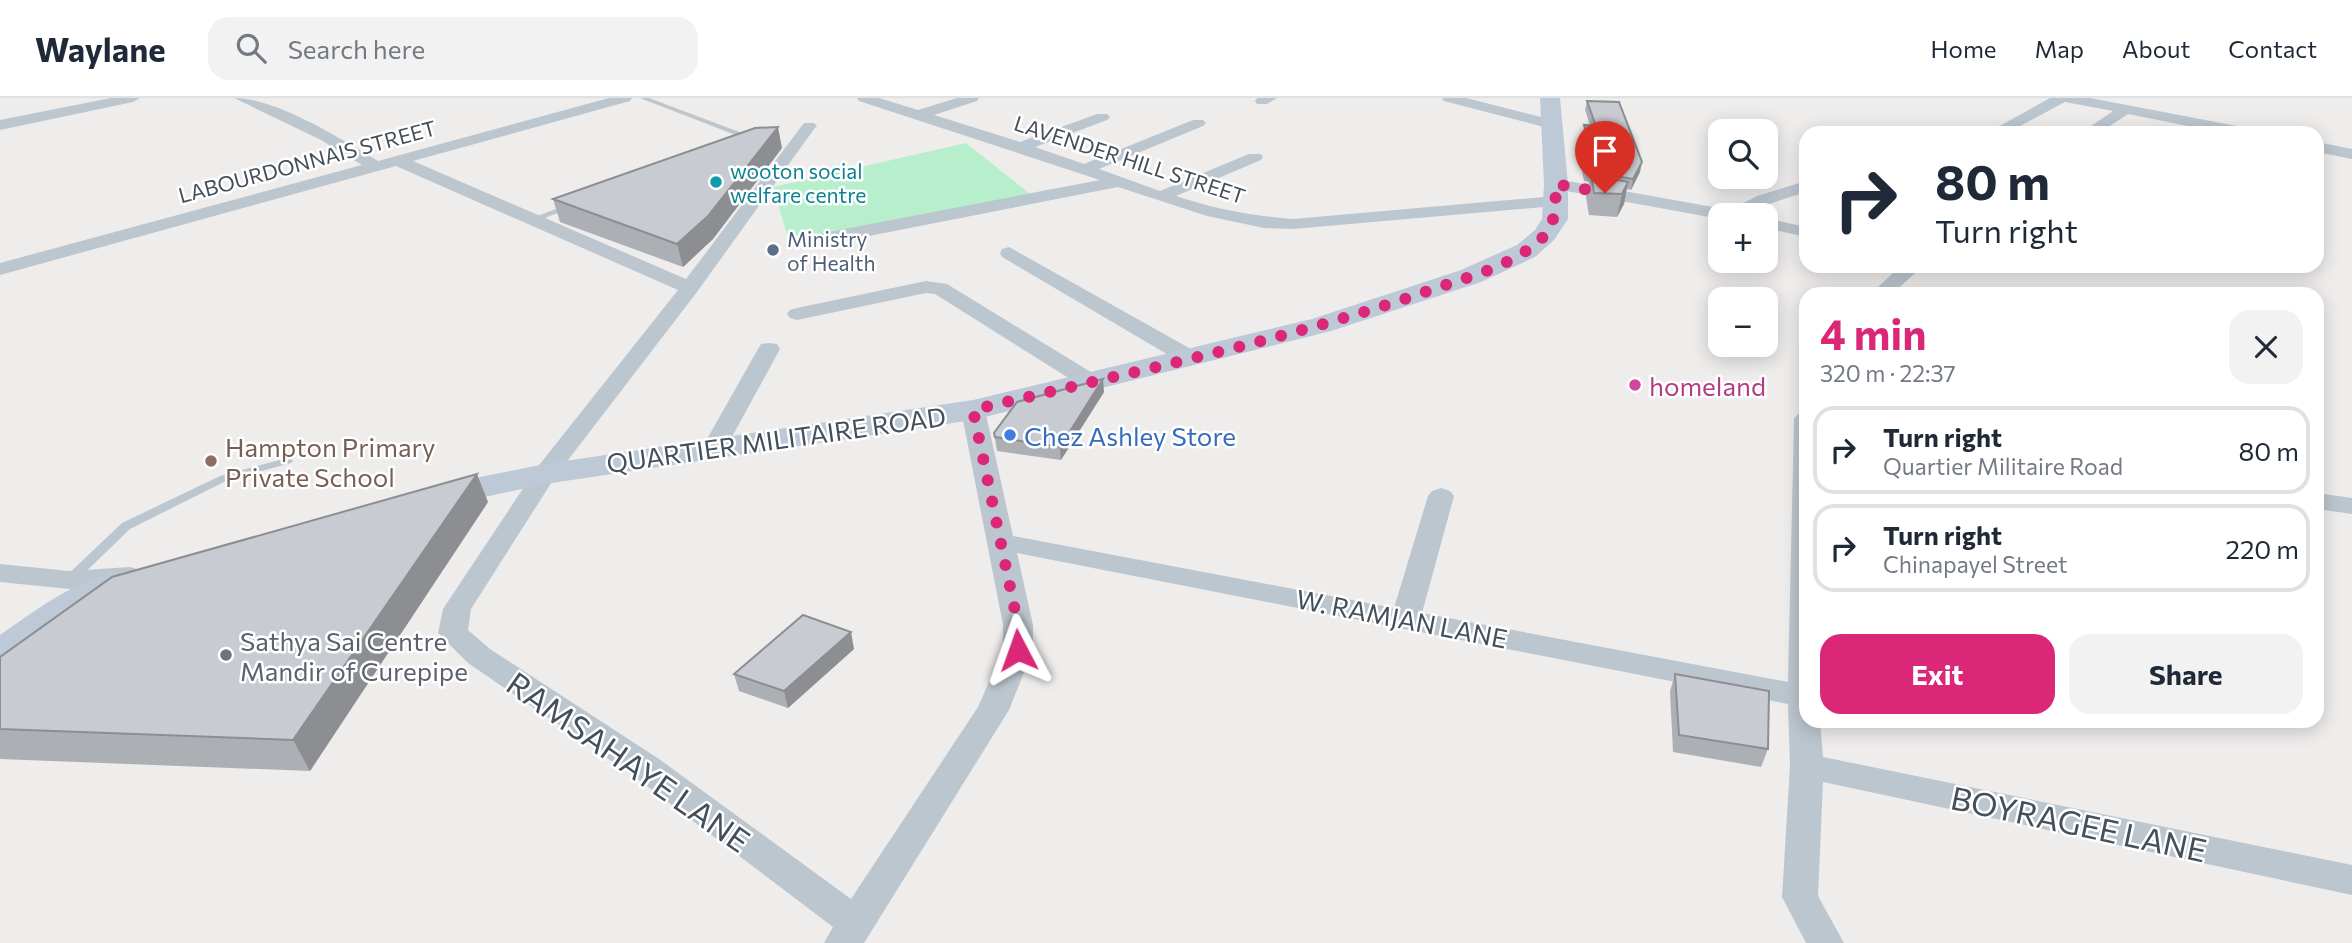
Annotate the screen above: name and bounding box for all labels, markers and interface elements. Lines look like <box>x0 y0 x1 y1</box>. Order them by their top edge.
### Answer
search box <box>208 17 698 80</box>
text: Waylane <box>35 28 166 69</box>
icon: search <box>232 29 270 67</box>
text: Search here <box>288 33 425 64</box>
text: Home <box>1931 34 1997 63</box>
text: Map <box>2035 34 2084 63</box>
text: About <box>2122 34 2190 63</box>
text: Contact <box>2228 34 2317 63</box>
street label: LAVENDER HILL STREET <box>1011 110 1249 208</box>
street label: LABOURDONNAIS STREET <box>175 115 439 207</box>
map controls <box>1708 119 1778 357</box>
button: search <box>1708 119 1778 189</box>
pin <box>1575 121 1635 193</box>
icon: arrive <box>1586 132 1624 170</box>
text: 80 m <box>1935 150 2050 210</box>
icon: right <box>1820 154 1911 245</box>
place label: wooton social welfare centre <box>730 158 866 207</box>
marker: wooton social welfare centre <box>708 174 724 190</box>
button: + <box>1708 203 1778 273</box>
text: Turn right <box>1935 210 2078 250</box>
place label: Ministry of Health <box>787 226 876 275</box>
marker: Ministry of Health <box>765 242 781 258</box>
button: − <box>1708 287 1778 357</box>
text: 4 min <box>1820 307 1926 359</box>
button: close <box>2229 310 2303 384</box>
text: 320 m · 22:37 <box>1820 359 1956 387</box>
place label: homeland <box>1649 370 1766 401</box>
marker: homeland <box>1627 377 1643 393</box>
street label: QUARTIER MILITAIRE ROAD <box>604 400 948 478</box>
place label: Chez Ashley Store <box>1024 420 1236 451</box>
text: Turn right <box>1883 421 2002 452</box>
marker: Chez Ashley Store <box>1002 427 1018 443</box>
place label: Hampton Primary Private School <box>225 431 435 492</box>
icon: right <box>1824 431 1862 469</box>
text: 80 m <box>2239 435 2299 466</box>
text: Quartier Militaire Road <box>1883 452 2123 480</box>
marker: Hampton Primary Private School <box>203 453 219 469</box>
text: Turn right <box>1883 519 2002 550</box>
icon: right <box>1824 529 1862 567</box>
text: 220 m <box>2226 533 2299 564</box>
text: Chinapayel Street <box>1883 550 2067 578</box>
street label: W. RAMJAN LANE <box>1294 582 1510 654</box>
position arrow <box>981 613 1055 687</box>
place label: Sathya Sai Centre Mandir of Curepipe <box>240 625 468 686</box>
button: Exit <box>1820 634 2055 714</box>
button: Share <box>2069 634 2303 714</box>
marker: Sathya Sai Centre Mandir of Curepipe <box>218 647 234 663</box>
street label: RAMSAHAYE LANE <box>500 662 758 860</box>
street label: BOYRAGEE LANE <box>1948 776 2210 870</box>

